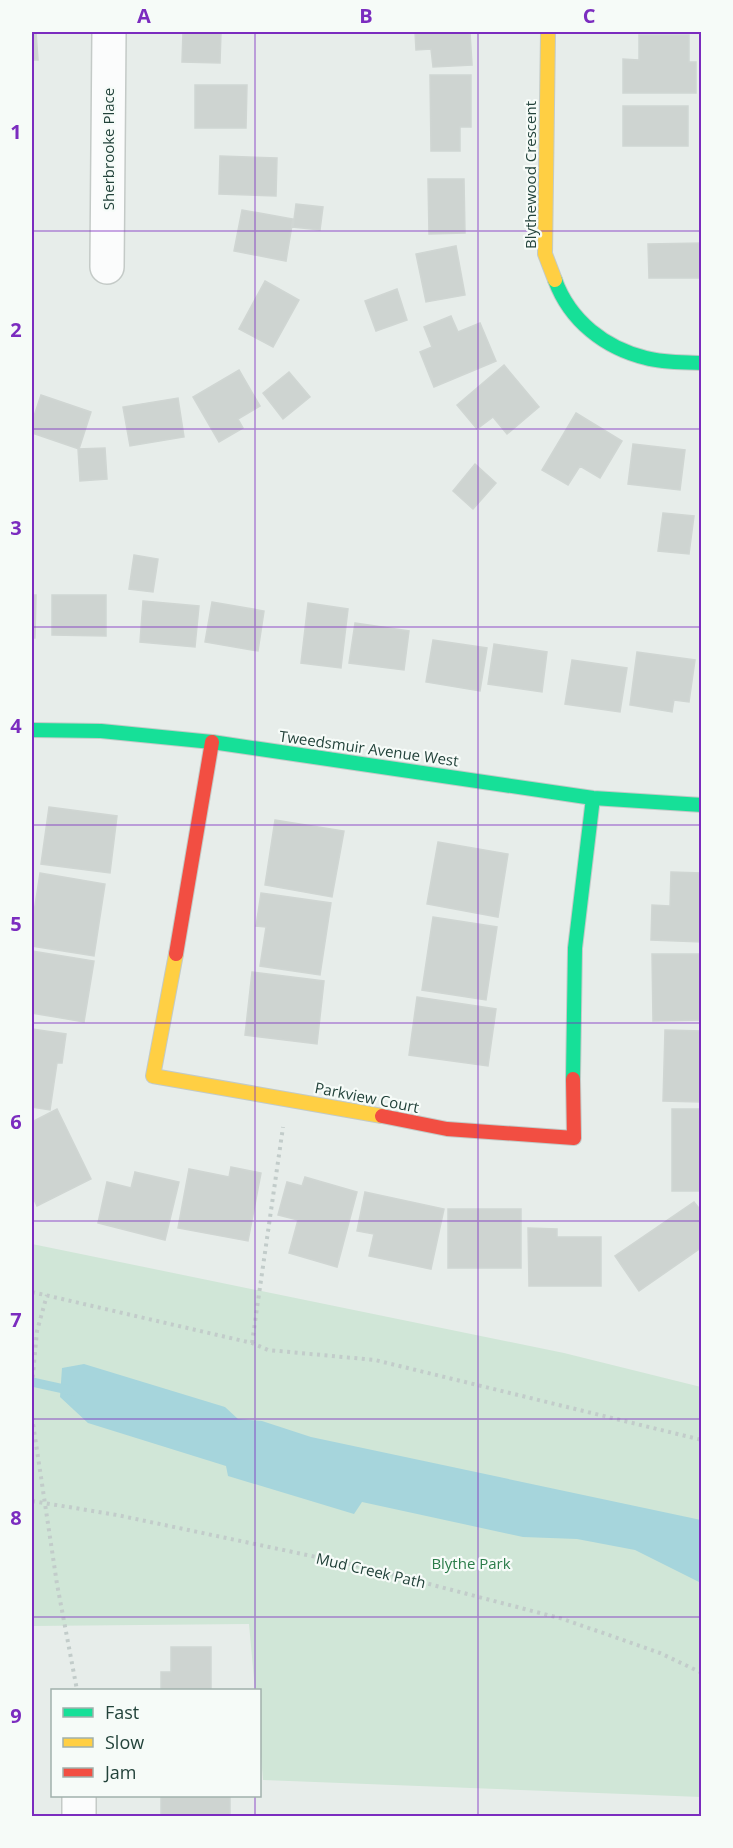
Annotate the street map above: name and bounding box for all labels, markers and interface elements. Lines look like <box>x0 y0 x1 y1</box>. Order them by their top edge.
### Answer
text: A <box>137 2 151 29</box>
text: B <box>359 2 373 29</box>
text: C <box>583 2 596 29</box>
street label: Sherbrooke Place <box>98 88 118 210</box>
street label: Blythewood Crescent <box>520 101 540 249</box>
text: 1 <box>10 118 22 145</box>
text: 2 <box>10 316 22 343</box>
text: 3 <box>10 514 22 541</box>
text: 4 <box>10 712 22 739</box>
street label: Tweedsmuir Avenue West <box>278 726 460 770</box>
text: 5 <box>10 910 22 937</box>
street label: Parkview Court <box>313 1077 421 1117</box>
text: 6 <box>10 1108 22 1135</box>
text: 7 <box>10 1306 22 1333</box>
text: 8 <box>10 1504 22 1531</box>
street label: Mud Creek Path <box>314 1548 428 1592</box>
park label: Blythe Park <box>431 1553 511 1573</box>
legend <box>51 1689 261 1797</box>
text: Fast <box>105 1700 139 1724</box>
text: 9 <box>10 1702 22 1729</box>
text: Slow <box>105 1730 144 1754</box>
text: Jam <box>103 1760 137 1784</box>

